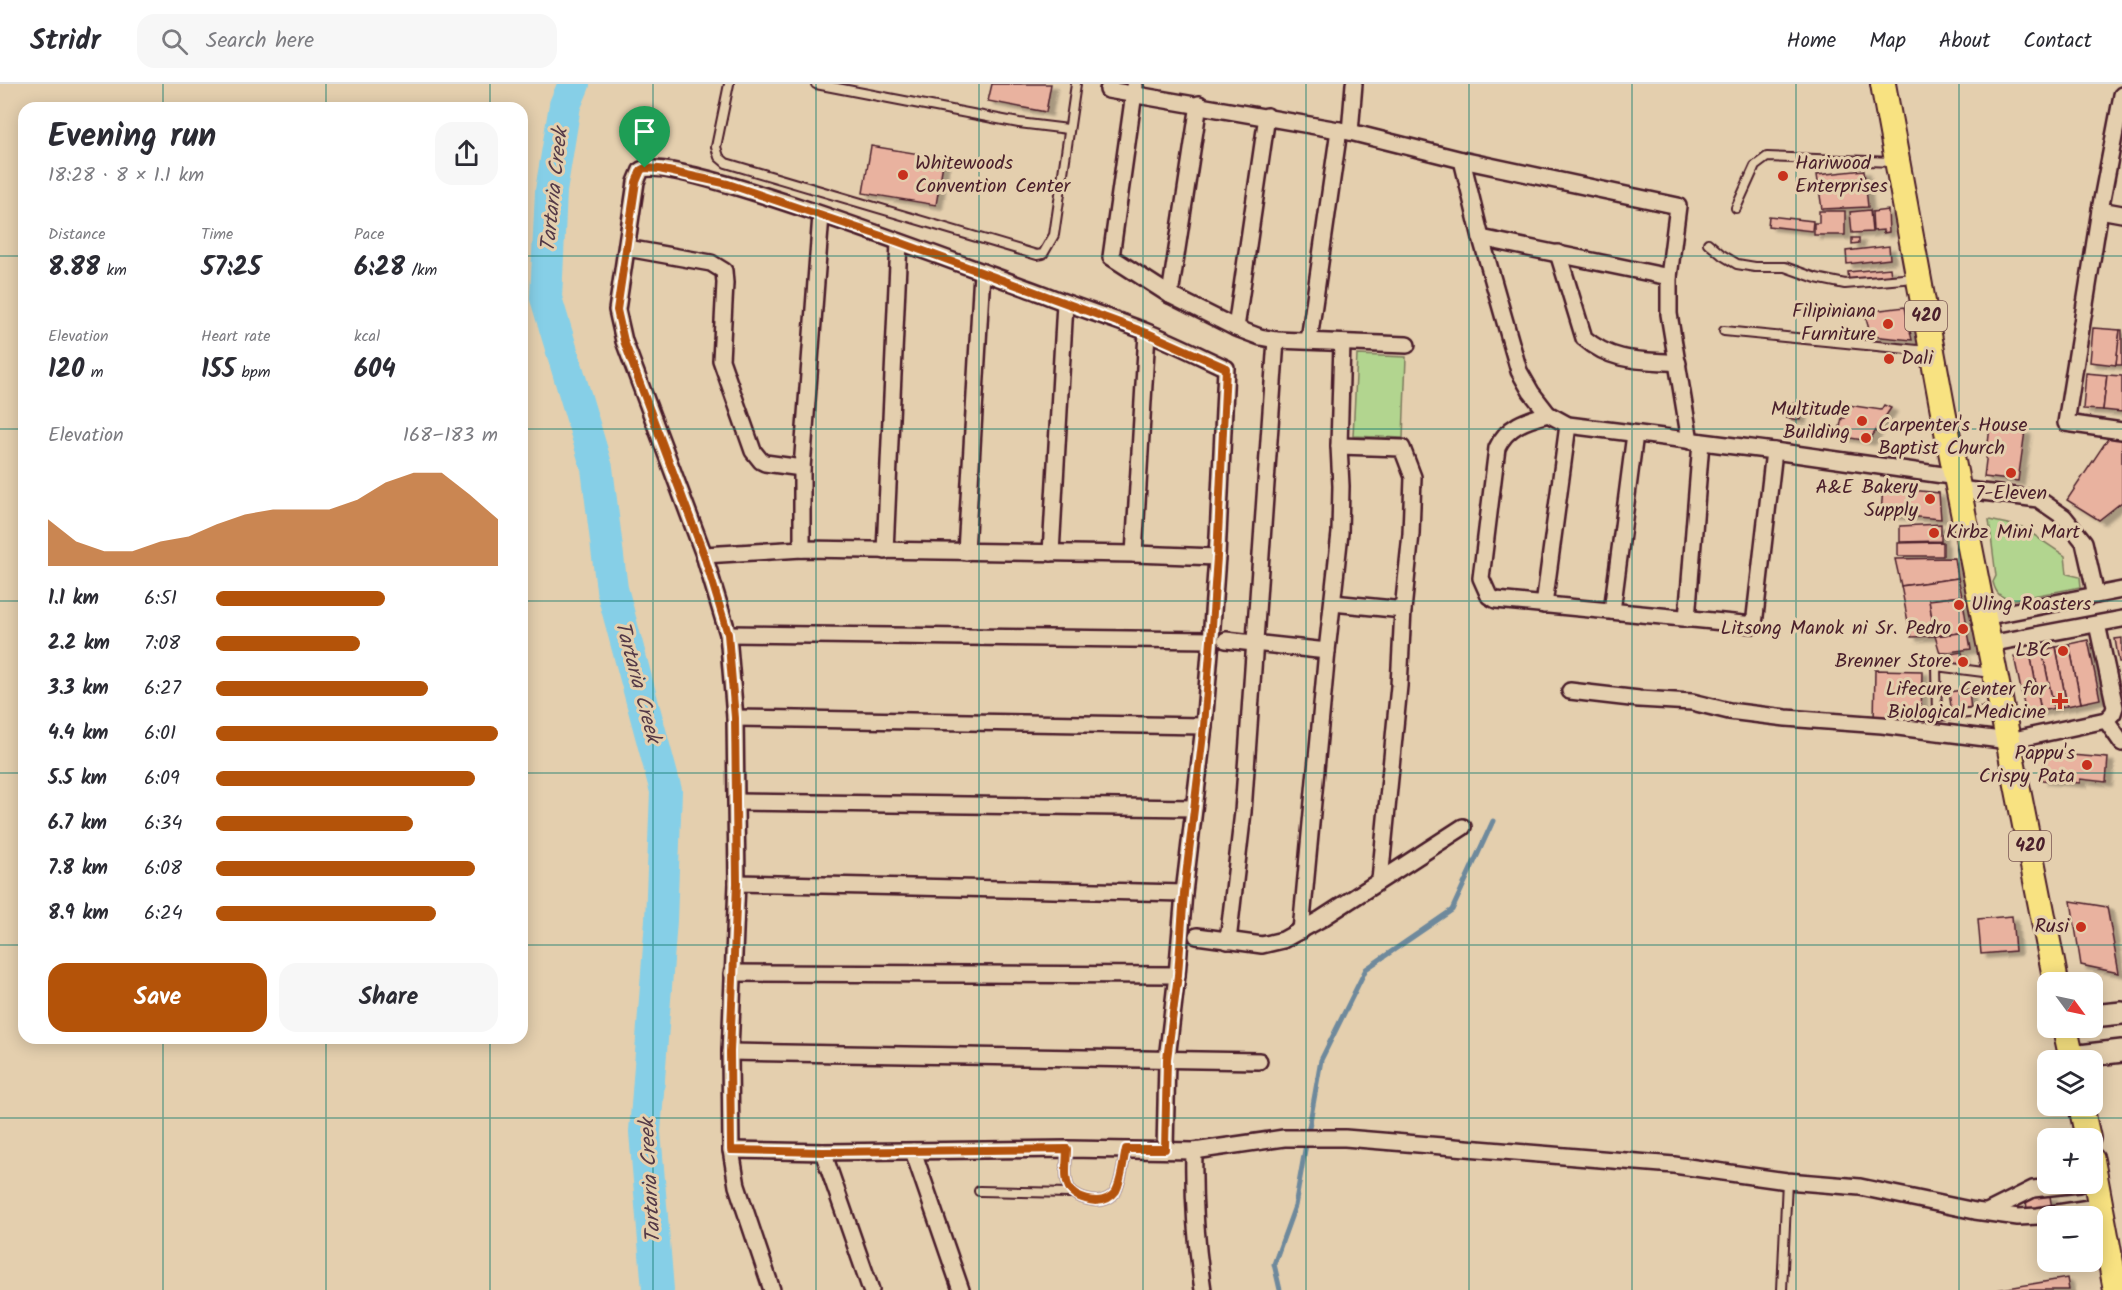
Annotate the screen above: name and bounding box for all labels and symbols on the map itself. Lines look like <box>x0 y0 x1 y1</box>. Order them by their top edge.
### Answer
pin <box>619 106 670 168</box>
water label: Tartaria Creek <box>532 123 578 254</box>
place label: Whitewoods Convention Center <box>915 148 1071 203</box>
place label: Hariwood Enterprises <box>1795 148 1888 203</box>
marker: Whitewoods Convention Center <box>896 168 910 182</box>
marker: Hariwood Enterprises <box>1776 169 1790 183</box>
place label: Filipiniana Furniture <box>1792 296 1876 351</box>
road number: 420 <box>1905 301 1947 331</box>
marker: Filipiniana Furniture <box>1881 317 1895 331</box>
place label: Dali <box>1901 343 1934 375</box>
marker: Dali <box>1882 352 1896 366</box>
place label: Multitude Building <box>1771 394 1850 449</box>
place label: Carpenter's House Baptist Church <box>1878 410 2028 465</box>
marker: Multitude Building <box>1855 414 1869 428</box>
marker: Carpenter's House Baptist Church <box>1859 431 1873 445</box>
marker: 7-Eleven <box>2004 466 2018 480</box>
place label: A&E Bakery Supply <box>1816 472 1919 527</box>
place label: 7-Eleven <box>1975 478 2047 510</box>
marker: A&E Bakery Supply <box>1923 492 1937 506</box>
place label: Kirbz Mini Mart <box>1946 517 2080 549</box>
marker: Kirbz Mini Mart <box>1927 526 1941 540</box>
place label: Uling Roasters <box>1971 589 2092 621</box>
marker: Uling Roasters <box>1952 598 1966 612</box>
place label: Litsong Manok ni Sr. Pedro <box>1721 613 1951 645</box>
water label: Tartaria Creek <box>605 618 670 749</box>
marker: Litsong Manok ni Sr. Pedro <box>1956 622 1970 636</box>
place label: LBC <box>2015 635 2051 667</box>
marker: LBC <box>2056 644 2070 658</box>
place label: Brenner Store <box>1835 646 1951 678</box>
marker: Brenner Store <box>1956 655 1970 669</box>
place label: Lifecure Center for Biological Medicine <box>1885 674 2047 729</box>
marker: Lifecure Center for Biological Medicine <box>2051 692 2069 710</box>
place label: Pappu's Crispy Pata <box>1979 738 2075 793</box>
marker: Pappu's Crispy Pata <box>2080 758 2094 772</box>
road number: 420 <box>2009 831 2051 861</box>
place label: Rusi <box>2034 911 2070 943</box>
marker: Rusi <box>2074 920 2088 934</box>
north arrow <box>2037 972 2103 1038</box>
water label: Tartaria Creek <box>631 1115 671 1244</box>

